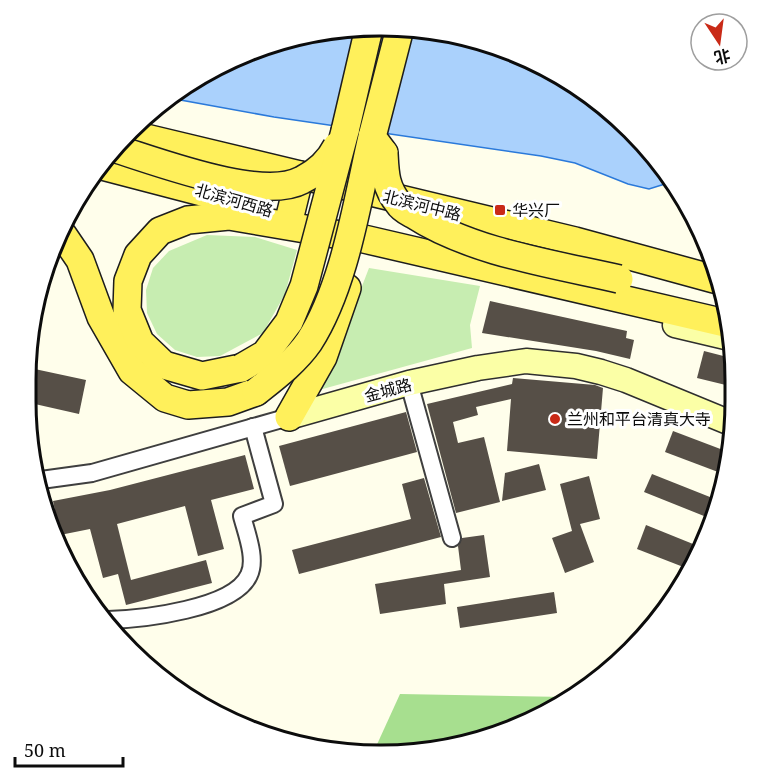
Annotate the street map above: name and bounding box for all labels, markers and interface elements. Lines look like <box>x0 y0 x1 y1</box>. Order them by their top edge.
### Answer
north arrow <box>689 12 749 72</box>
text: 北 <box>712 44 733 69</box>
street label: 北滨河西路 <box>193 178 275 222</box>
street label: 北滨河中路 <box>381 185 463 225</box>
place label: 华兴厂 <box>512 199 560 221</box>
marker: 华兴厂 <box>493 203 507 217</box>
street label: 金城路 <box>362 373 414 407</box>
place label: 兰州和平台清真大寺 <box>567 408 711 430</box>
marker: 兰州和平台清真大寺 <box>548 412 562 426</box>
scale bar <box>15 730 123 768</box>
text: 50 m <box>24 738 66 762</box>

